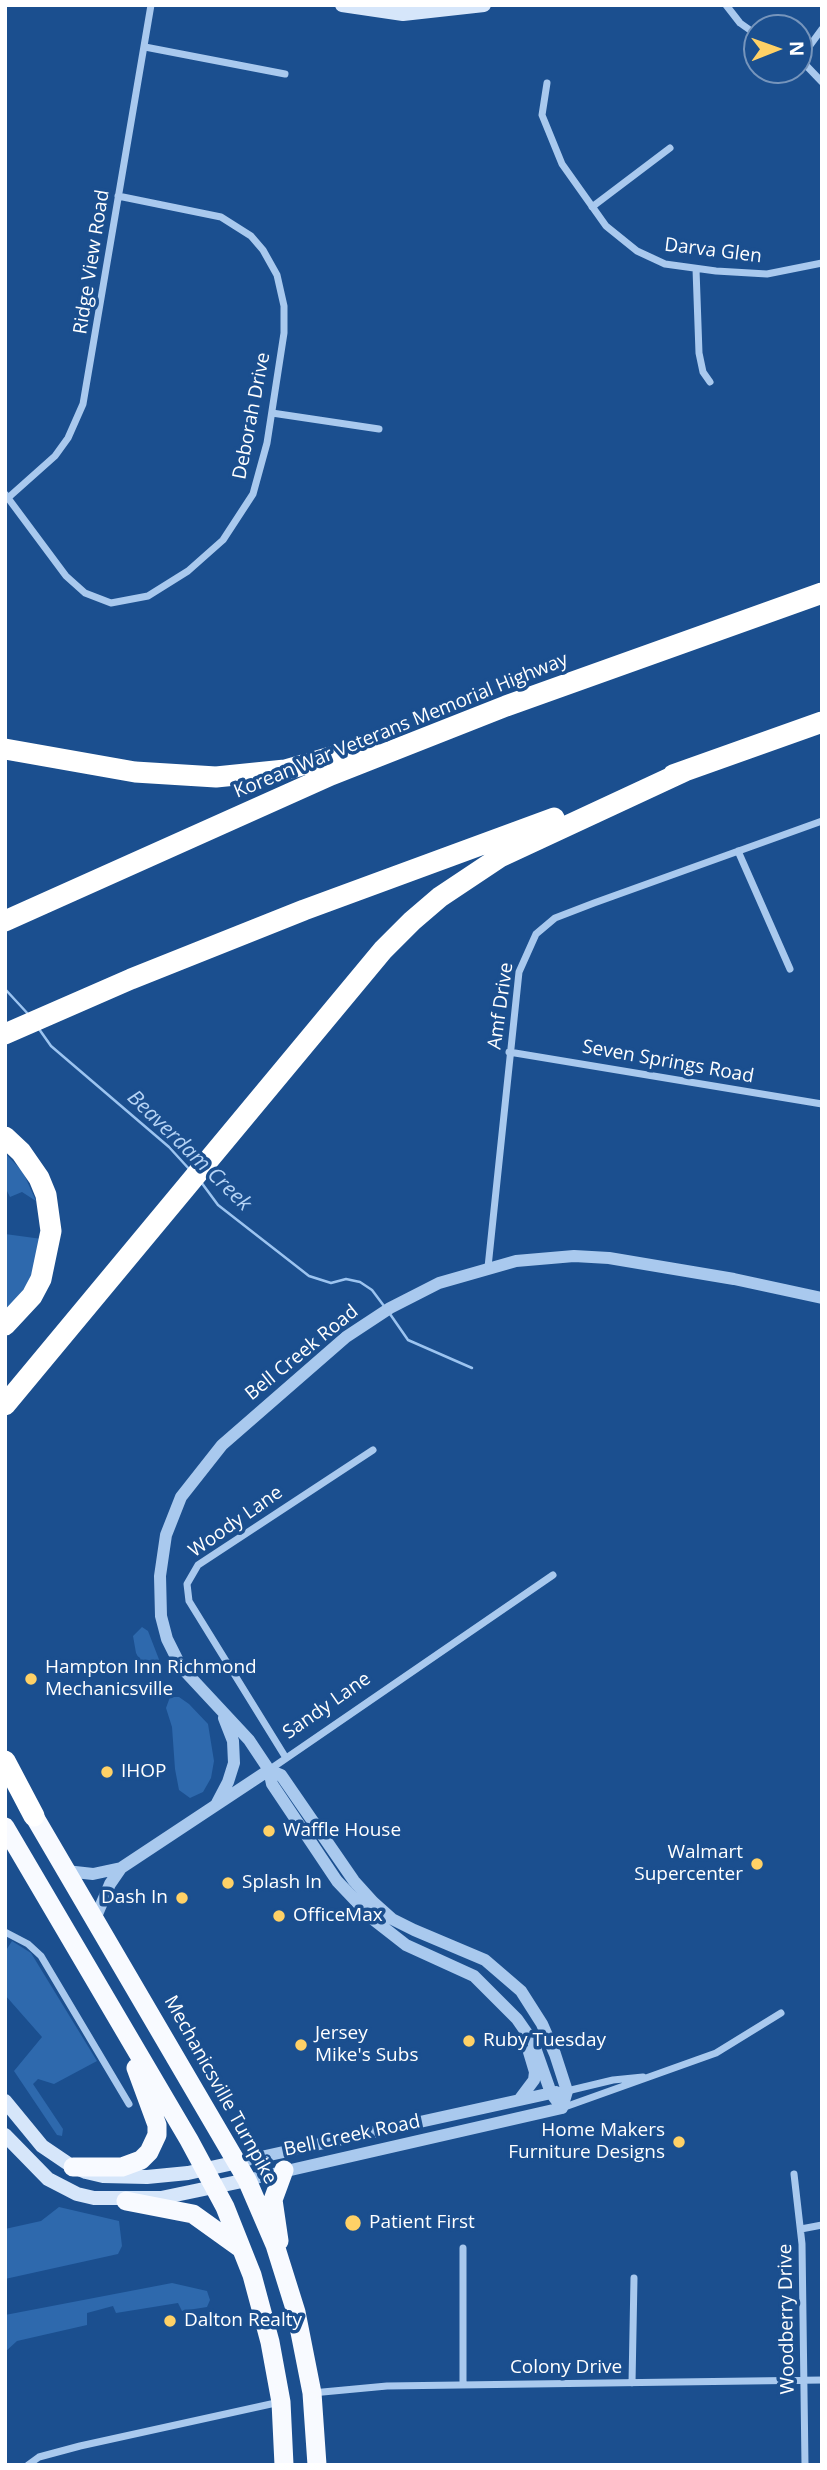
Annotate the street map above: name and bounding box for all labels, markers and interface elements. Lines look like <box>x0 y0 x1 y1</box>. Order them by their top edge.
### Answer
north arrow <box>743 14 813 84</box>
text: N <box>784 41 810 57</box>
street label: Ridge View Road <box>69 188 115 336</box>
street label: Darva Glen <box>663 234 763 268</box>
street label: Deborah Drive <box>229 351 275 481</box>
street label: Korean War Veterans Memorial Highway <box>231 648 571 804</box>
street label: Amf Drive <box>484 961 518 1051</box>
street label: Seven Springs Road <box>580 1036 756 1088</box>
water label: Beaverdam Creek <box>122 1085 256 1217</box>
street label: Bell Creek Road <box>241 1300 363 1406</box>
street label: Woody Lane <box>185 1481 287 1563</box>
place label: Hampton Inn Richmond Mechanicsville <box>45 1657 257 1701</box>
street label: Sandy Lane <box>279 1668 375 1744</box>
marker: Hampton Inn Richmond Mechanicsville <box>23 1671 39 1687</box>
place label: IHOP <box>121 1761 167 1783</box>
marker: IHOP <box>99 1764 115 1780</box>
place label: Waffle House <box>283 1820 401 1842</box>
marker: Waffle House <box>261 1823 277 1839</box>
place label: Walmart Supercenter <box>634 1842 743 1886</box>
marker: Walmart Supercenter <box>749 1856 765 1872</box>
place label: Splash In <box>242 1872 322 1894</box>
marker: Splash In <box>220 1875 236 1891</box>
place label: Dash In <box>101 1887 168 1909</box>
marker: Dash In <box>174 1890 190 1906</box>
place label: OfficeMax <box>293 1905 383 1927</box>
marker: OfficeMax <box>271 1908 287 1924</box>
street label: Mechanicsville Turnpike <box>159 1992 281 2188</box>
place label: Jersey Mike's Subs <box>315 2023 418 2067</box>
place label: Ruby Tuesday <box>483 2030 606 2052</box>
marker: Ruby Tuesday <box>461 2033 477 2049</box>
marker: Jersey Mike's Subs <box>293 2037 309 2053</box>
street label: Bell Creek Road <box>282 2110 422 2162</box>
place label: Home Makers Furniture Designs <box>508 2120 665 2164</box>
marker: Home Makers Furniture Designs <box>671 2134 687 2150</box>
place label: Patient First <box>369 2212 475 2234</box>
marker: Patient First <box>343 2213 363 2233</box>
street label: Woodberry Drive <box>774 2243 800 2395</box>
place label: Dalton Realty <box>184 2310 302 2332</box>
marker: Dalton Realty <box>162 2313 178 2329</box>
street label: Colony Drive <box>510 2357 622 2379</box>

